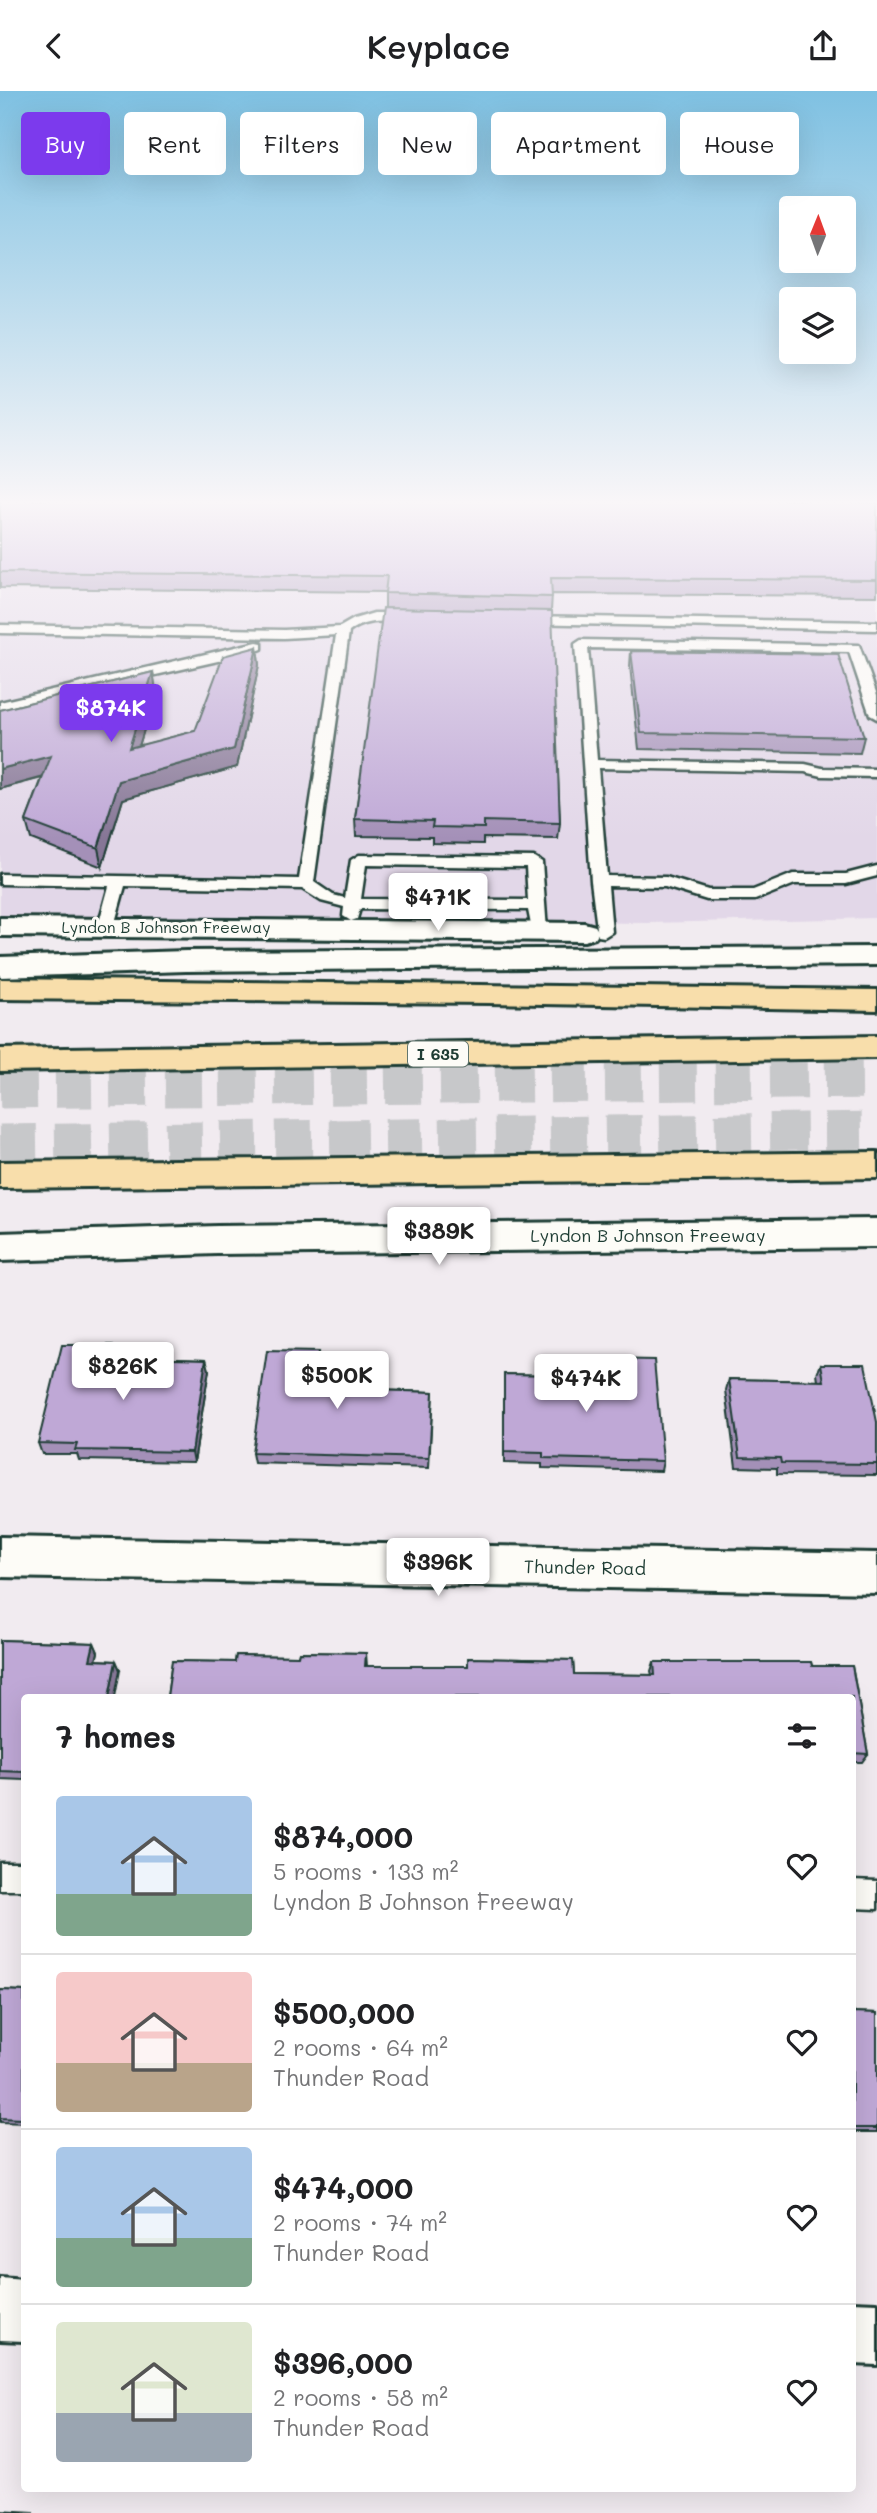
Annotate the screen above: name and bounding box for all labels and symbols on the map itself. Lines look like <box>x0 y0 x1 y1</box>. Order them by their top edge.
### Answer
north arrow <box>779 196 856 273</box>
pin: $874K <box>62 685 160 744</box>
pin: $471K <box>389 873 487 933</box>
street label: Lyndon B Johnson Freeway <box>61 916 271 937</box>
road number: I 635 <box>408 1042 468 1067</box>
pin: $389K <box>390 1207 488 1267</box>
street label: Lyndon B Johnson Freeway <box>530 1223 766 1247</box>
pin: $826K <box>74 1343 172 1402</box>
pin: $500K <box>288 1351 386 1411</box>
pin: $474K <box>537 1355 635 1414</box>
pin: $396K <box>389 1539 487 1598</box>
street label: Thunder Road <box>524 1554 646 1580</box>

